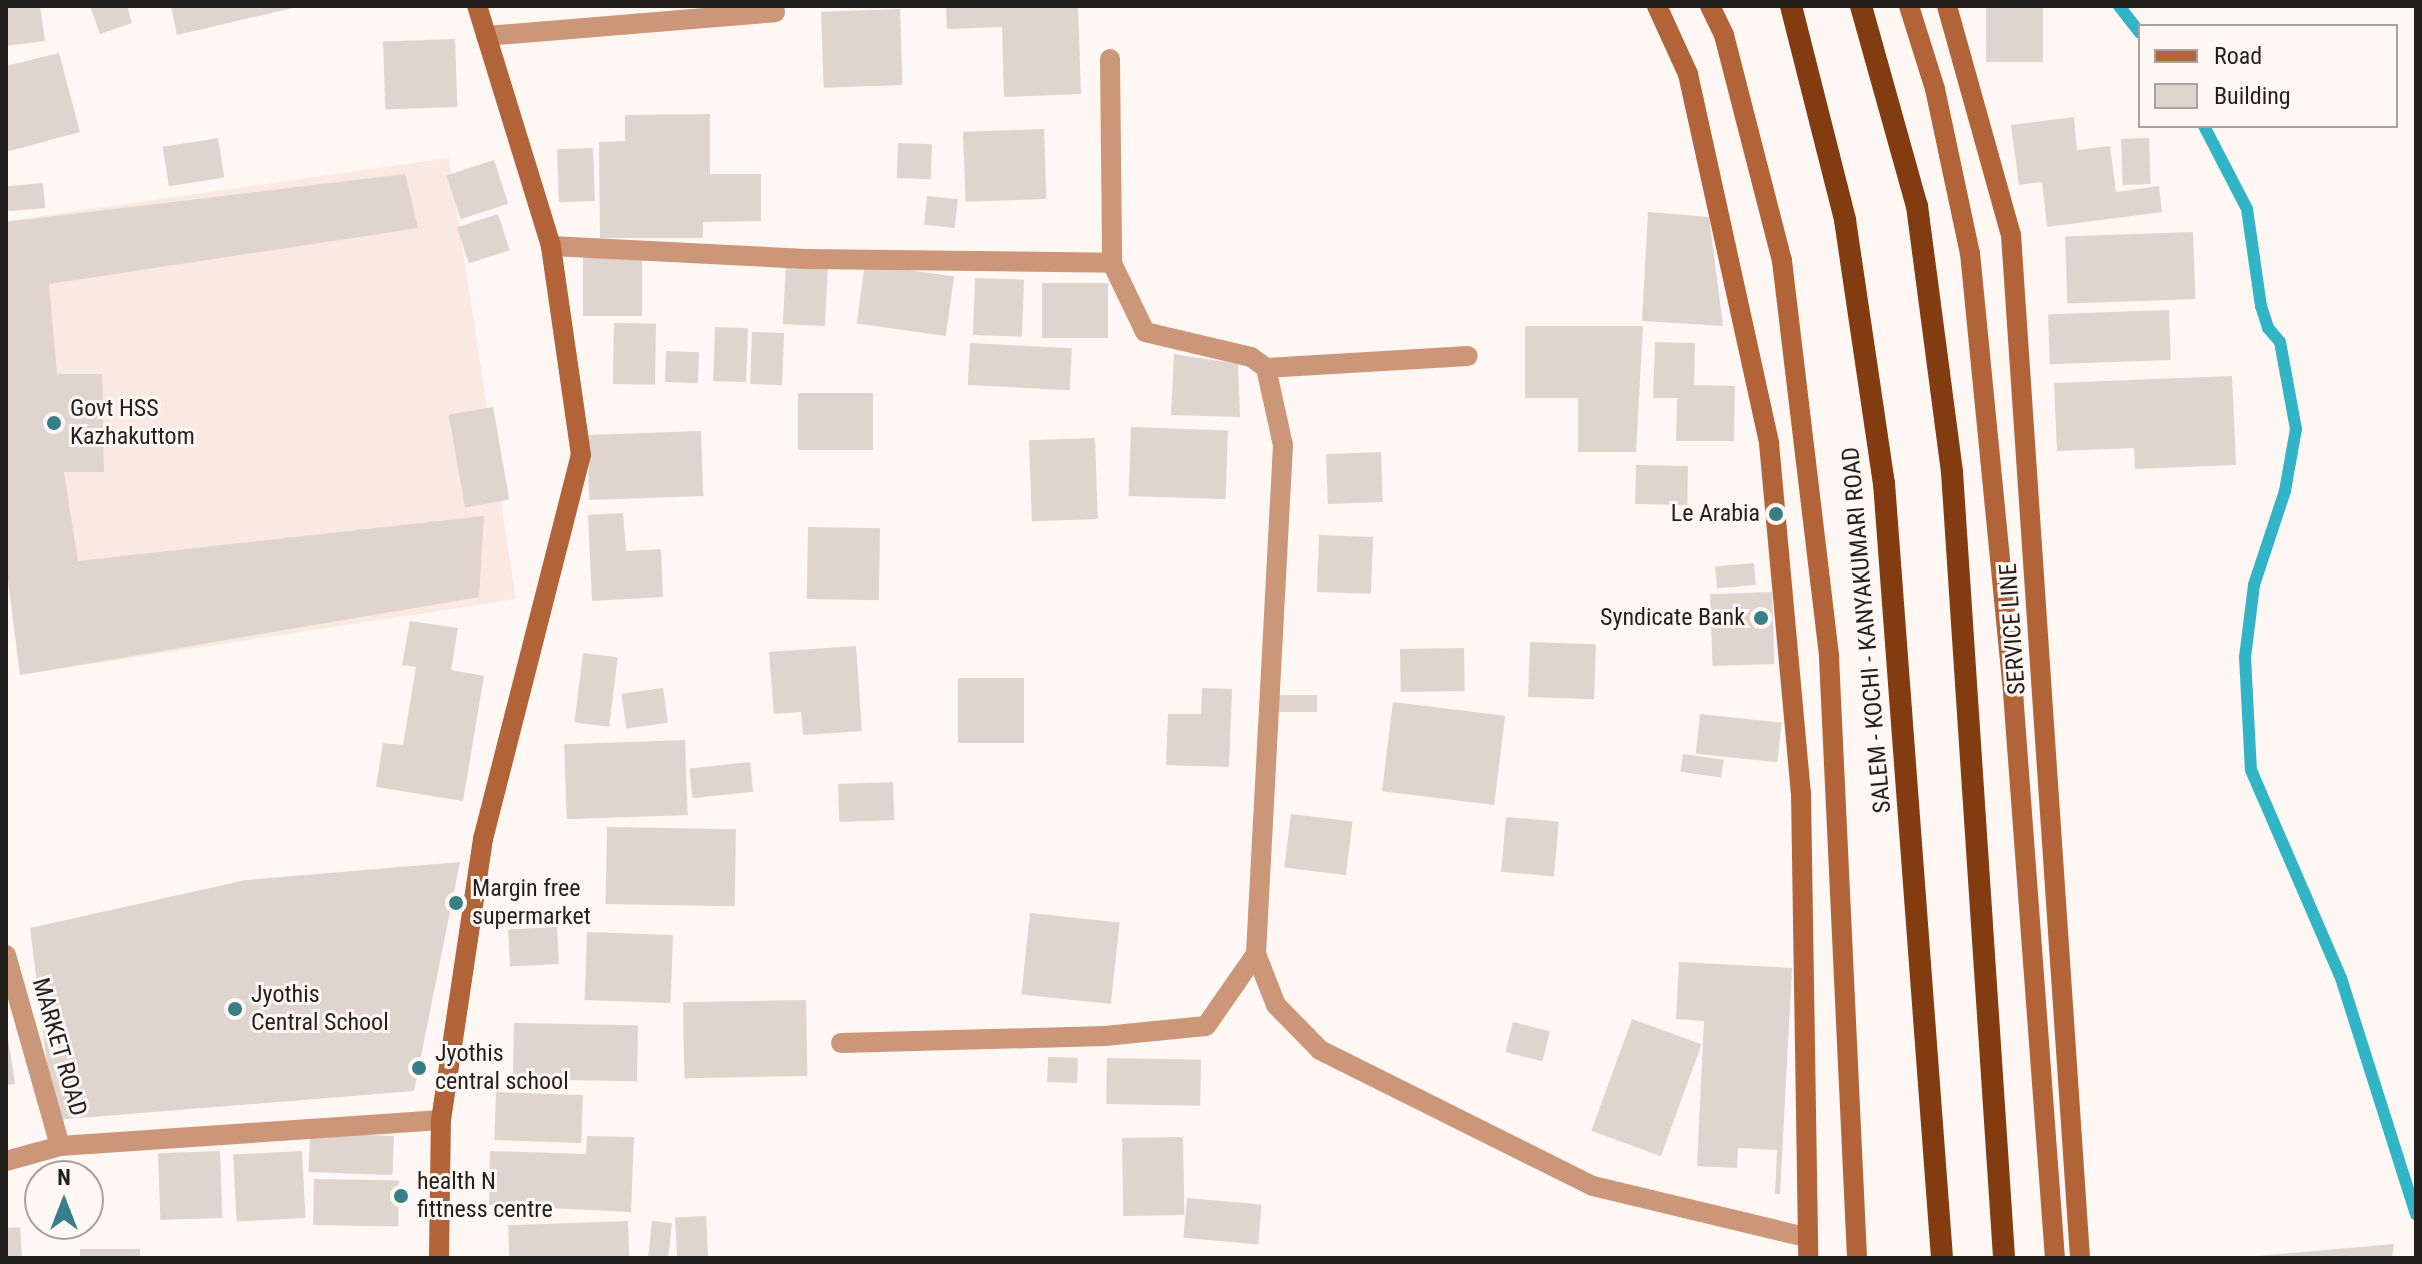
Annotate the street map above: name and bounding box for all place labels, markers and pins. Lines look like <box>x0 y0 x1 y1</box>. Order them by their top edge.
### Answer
place label: Govt HSS Kazhakuttom <box>70 395 195 451</box>
marker: Govt HSS Kazhakuttom <box>45 414 63 432</box>
place label: Le Arabia <box>1671 500 1760 528</box>
marker: Le Arabia <box>1767 505 1785 523</box>
place label: Syndicate Bank <box>1600 604 1745 632</box>
marker: Syndicate Bank <box>1752 609 1770 627</box>
place label: Margin free supermarket <box>472 875 591 931</box>
marker: Margin free supermarket <box>447 894 465 912</box>
place label: Jyothis Central School <box>251 981 389 1037</box>
marker: Jyothis Central School <box>226 1000 244 1018</box>
place label: Jyothis central school <box>435 1040 569 1096</box>
marker: Jyothis central school <box>410 1059 428 1077</box>
place label: health N fittness centre <box>417 1168 553 1224</box>
marker: health N fittness centre <box>392 1187 410 1205</box>

